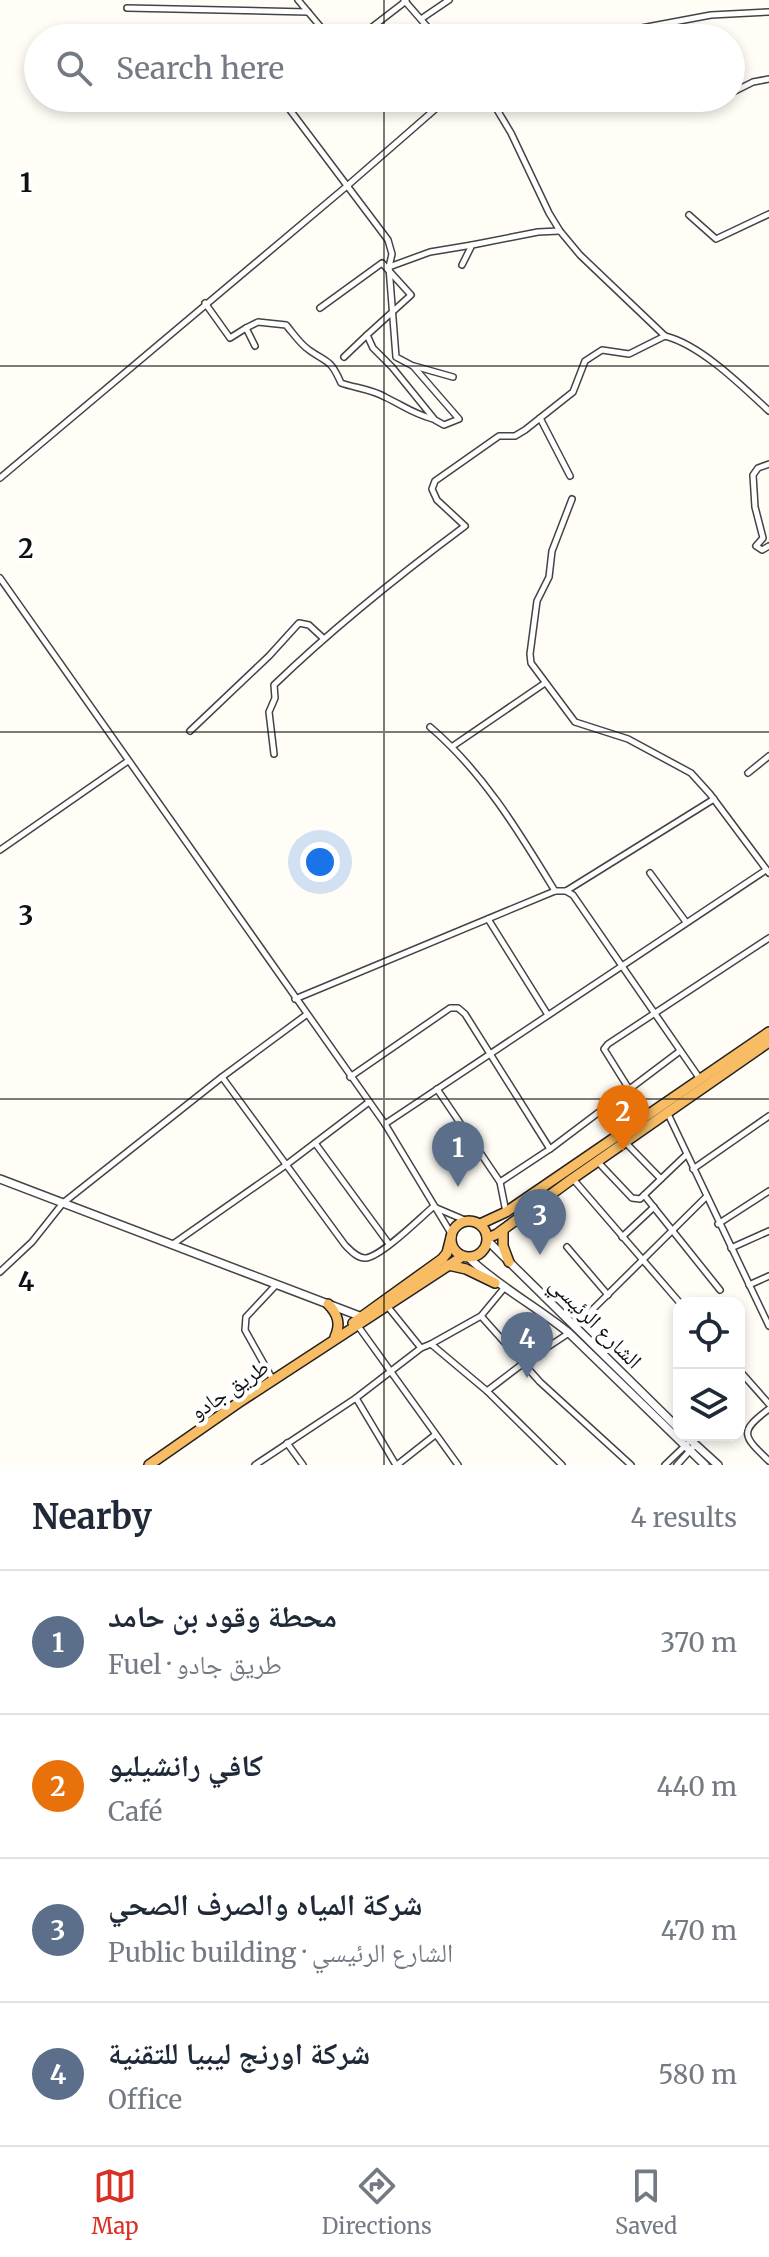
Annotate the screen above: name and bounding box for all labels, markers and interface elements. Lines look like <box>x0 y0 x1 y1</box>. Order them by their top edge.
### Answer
search box <box>24 24 745 112</box>
icon: search <box>52 46 96 90</box>
text: Search here <box>116 49 284 87</box>
text: 1 <box>20 166 32 199</box>
text: 2 <box>18 532 34 565</box>
your location <box>300 842 340 882</box>
text: 3 <box>19 899 33 932</box>
pin: 2 <box>597 1085 649 1151</box>
pin: 1 <box>432 1121 484 1187</box>
pin: 3 <box>514 1189 566 1255</box>
text: 4 <box>18 1265 35 1298</box>
street label: الشارع الرئيسي <box>541 1270 648 1377</box>
map controls <box>673 1297 745 1441</box>
button: locate <box>673 1297 745 1369</box>
pin: 4 <box>501 1312 553 1378</box>
street label: طريق جادو <box>184 1352 274 1426</box>
button: layers <box>673 1369 745 1441</box>
text: Nearby <box>32 1496 152 1538</box>
text: 4 results <box>630 1501 737 1534</box>
text: محطة وقود بن حامد <box>108 1597 337 1635</box>
text: 1 <box>52 1626 64 1659</box>
text: 370 m <box>660 1626 737 1659</box>
text: Fuel · طريق جادو <box>108 1648 282 1681</box>
text: كافي رانشيليو <box>108 1746 263 1784</box>
text: 2 <box>50 1770 66 1803</box>
text: 440 m <box>657 1770 737 1803</box>
text: Café <box>108 1795 162 1828</box>
text: شركة المياه والصرف الصحي <box>108 1885 423 1923</box>
text: 3 <box>51 1914 65 1947</box>
text: 470 m <box>661 1914 737 1947</box>
text: Public building · الشارع الرئيسي <box>108 1936 453 1969</box>
text: شركة اورنج ليبيا للتقنية <box>108 2034 370 2072</box>
text: 4 <box>50 2058 66 2091</box>
text: 580 m <box>658 2058 737 2091</box>
text: Office <box>108 2083 182 2116</box>
tab: Map <box>92 2164 139 2240</box>
tab: Directions <box>322 2164 432 2240</box>
tab: Saved <box>615 2164 677 2240</box>

